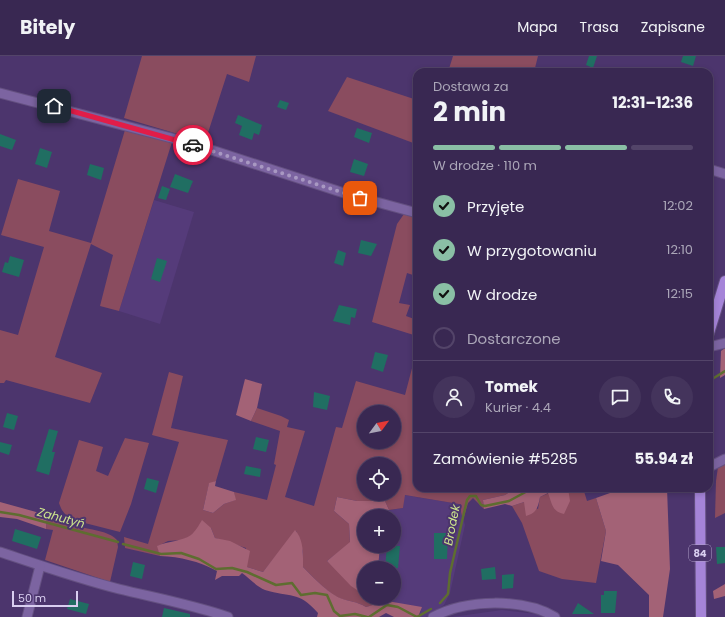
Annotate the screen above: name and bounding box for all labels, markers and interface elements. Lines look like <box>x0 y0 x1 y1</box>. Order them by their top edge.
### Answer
text: Bitely <box>20 14 75 41</box>
text: Mapa <box>517 17 558 37</box>
text: Trasa <box>580 17 619 37</box>
text: Zapisane <box>641 17 705 37</box>
text: Dostawa za <box>433 77 508 96</box>
pin <box>37 89 71 123</box>
text: 12:31–12:36 <box>612 92 693 113</box>
text: 2 min <box>433 94 506 130</box>
icon: home <box>43 95 65 117</box>
courier <box>173 125 213 165</box>
icon: car <box>182 134 204 156</box>
text: W drodze · 110 m <box>433 156 537 175</box>
pin <box>343 181 377 215</box>
icon: bag <box>349 187 371 209</box>
icon: check <box>433 195 455 217</box>
text: Przyjęte <box>467 196 524 217</box>
text: 12:02 <box>663 196 693 215</box>
icon: check <box>433 239 455 261</box>
text: W przygotowaniu <box>467 240 597 261</box>
text: 12:10 <box>666 240 693 259</box>
icon: check <box>433 283 455 305</box>
text: W drodze <box>467 284 537 305</box>
text: 12:15 <box>666 284 693 303</box>
text: Dostarczone <box>467 328 561 349</box>
button: person <box>433 376 475 418</box>
text: Tomek <box>485 376 538 397</box>
button: chat <box>599 376 641 418</box>
button: phone <box>651 376 693 418</box>
text: Kurier · 4.4 <box>485 398 551 417</box>
north arrow <box>357 405 401 449</box>
map controls <box>357 405 401 605</box>
text: Zamówienie #5285 <box>433 448 578 469</box>
text: 55.94 zł <box>634 448 693 469</box>
button: locate <box>357 457 401 501</box>
water label: Brodek <box>439 502 464 547</box>
water label: Zahutyń <box>34 503 87 532</box>
button: + <box>357 509 401 553</box>
road number: 84 <box>689 545 711 561</box>
button: − <box>357 561 401 605</box>
scale bar <box>12 589 78 608</box>
text: 50 m <box>18 590 46 606</box>

